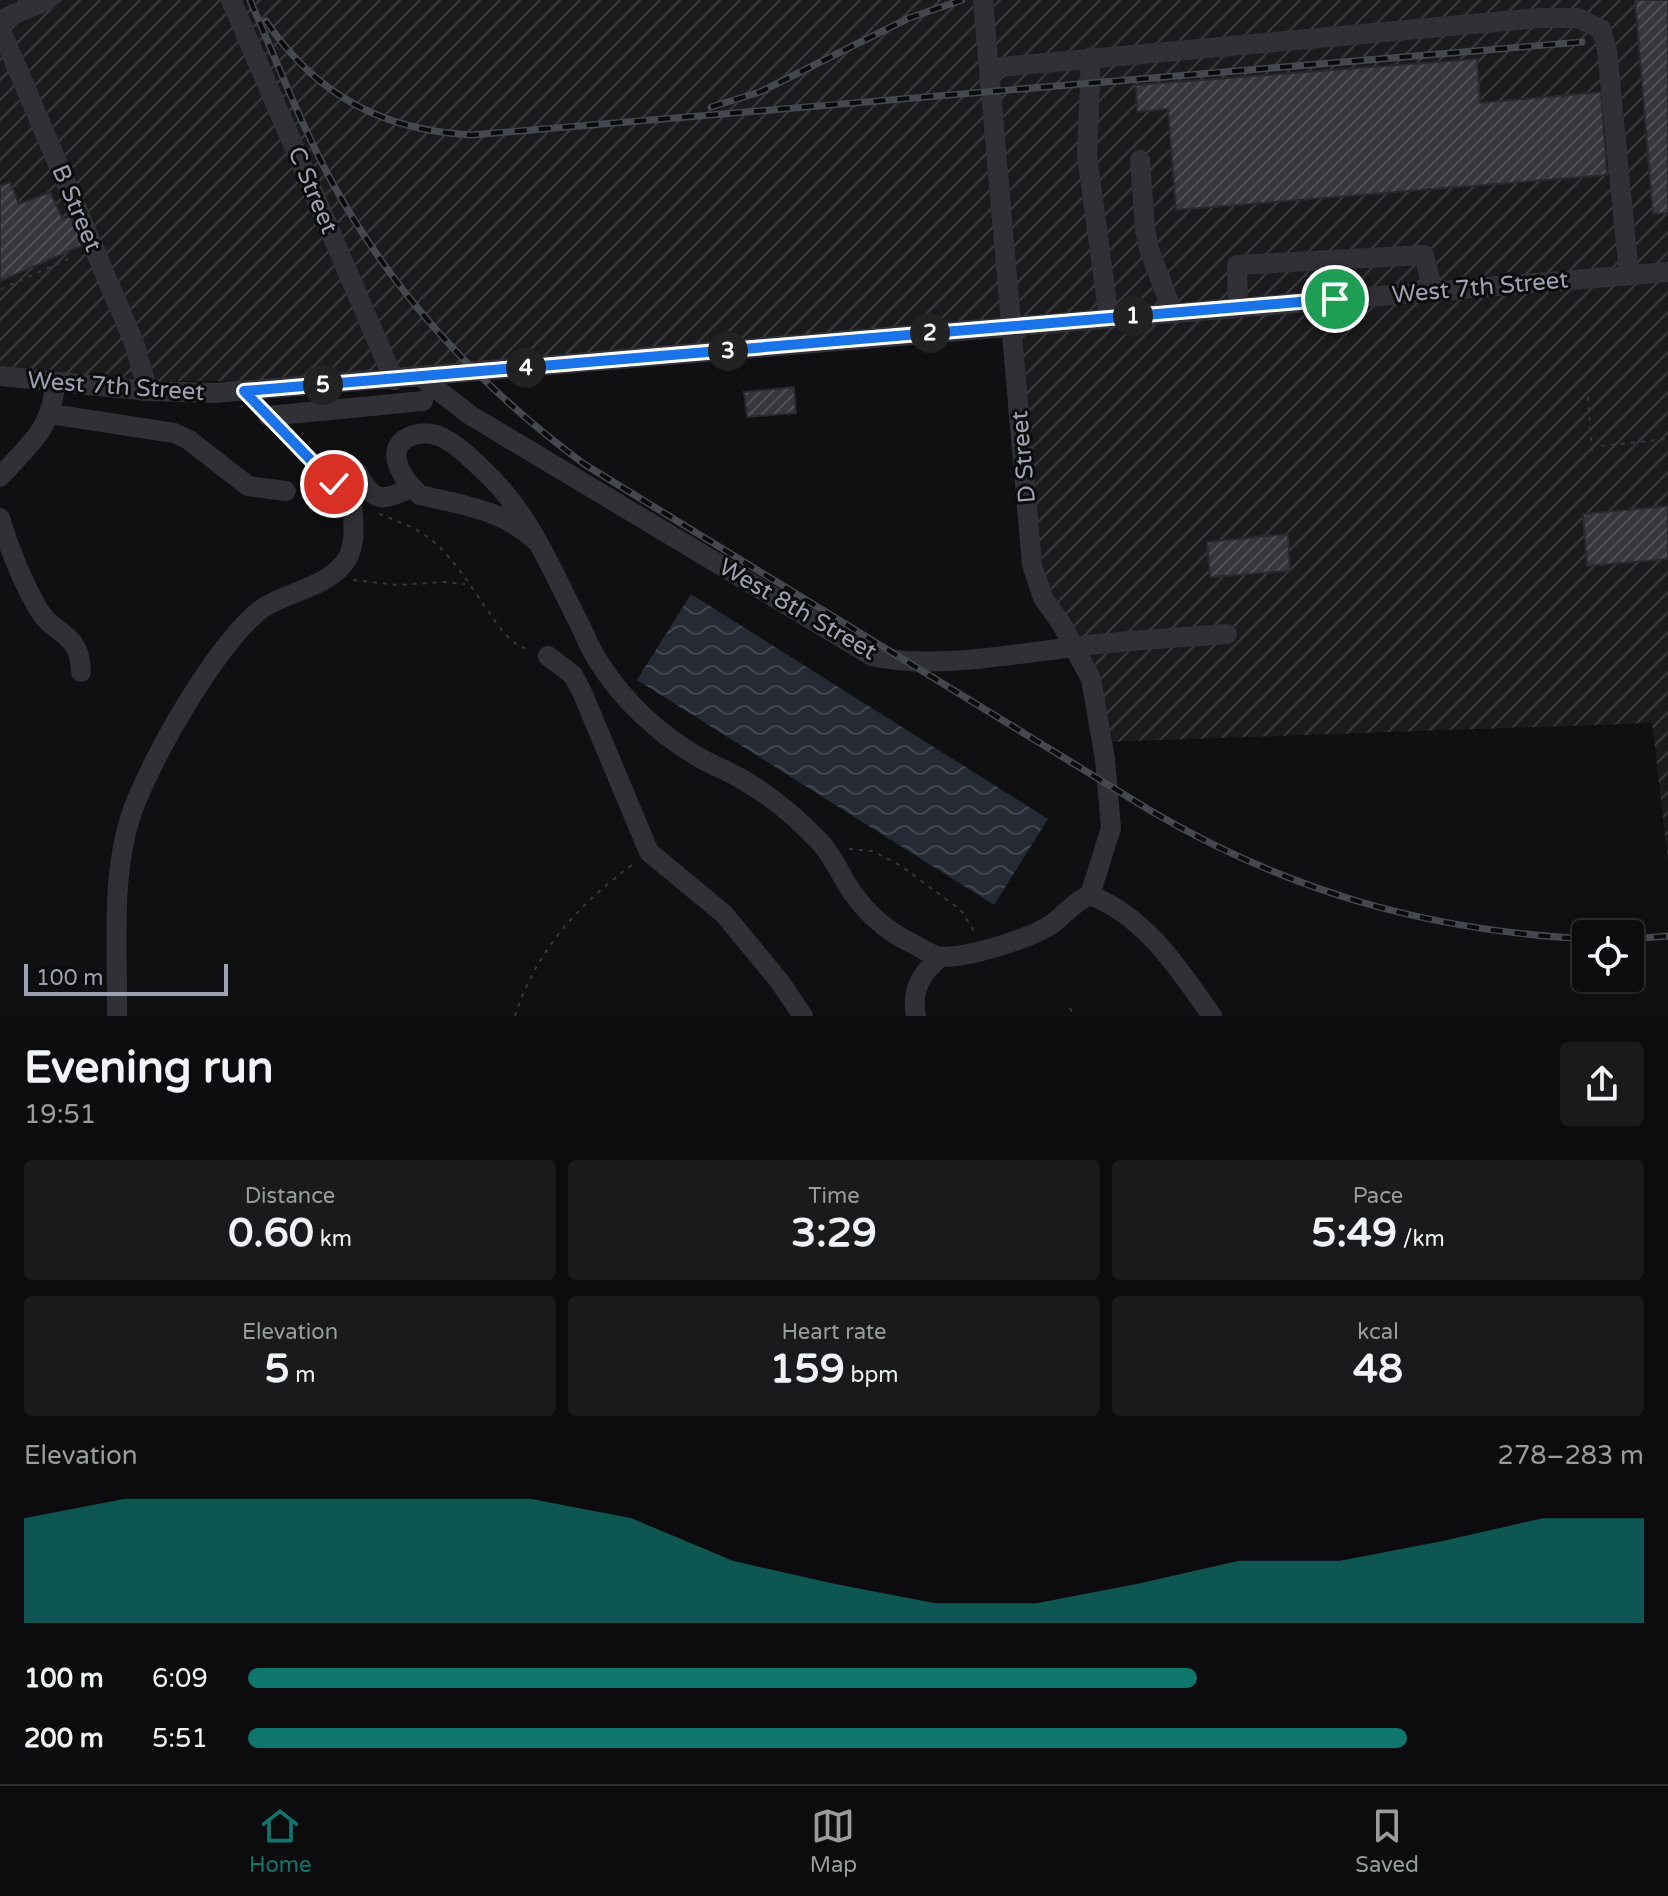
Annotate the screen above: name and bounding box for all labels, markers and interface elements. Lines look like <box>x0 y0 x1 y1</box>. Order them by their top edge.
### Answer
street label: C Street <box>281 142 344 238</box>
street label: B Street <box>45 160 108 256</box>
pin <box>1301 265 1369 333</box>
street label: West 7th Street <box>1390 265 1570 310</box>
icon: arrive <box>1313 277 1357 321</box>
pin: 1 <box>1113 296 1153 336</box>
text: 1 <box>1126 303 1140 329</box>
pin: 2 <box>910 313 950 353</box>
text: 2 <box>923 320 937 346</box>
pin: 3 <box>708 331 748 371</box>
text: 3 <box>721 338 735 364</box>
pin: 4 <box>506 348 546 388</box>
text: 4 <box>519 355 533 381</box>
pin: 5 <box>303 365 343 405</box>
street label: West 7th Street <box>27 366 205 407</box>
text: 5 <box>316 372 330 398</box>
street label: D Street <box>1005 409 1042 504</box>
pin <box>300 450 368 518</box>
icon: check <box>312 462 356 506</box>
street label: West 8th Street <box>714 553 882 666</box>
map controls <box>1572 920 1644 992</box>
button: locate <box>1572 920 1644 992</box>
scale bar <box>24 960 228 996</box>
text: 100 m <box>36 965 103 991</box>
text: Evening run <box>24 1042 273 1095</box>
button: share <box>1560 1042 1644 1126</box>
text: 19:51 <box>24 1099 96 1130</box>
text: Distance <box>245 1183 335 1209</box>
text: Time <box>808 1183 860 1209</box>
text: Pace <box>1353 1183 1403 1209</box>
text: 0.60 <box>228 1209 314 1257</box>
text: 3:29 <box>791 1209 877 1257</box>
text: 5:49 <box>1311 1209 1397 1257</box>
text: km <box>314 1226 352 1252</box>
text: /km <box>1397 1226 1445 1252</box>
text: Elevation <box>242 1319 338 1345</box>
text: Heart rate <box>782 1319 886 1345</box>
text: kcal <box>1357 1319 1399 1345</box>
text: 5 <box>264 1345 290 1393</box>
text: 159 <box>769 1345 845 1393</box>
text: 48 <box>1353 1345 1403 1393</box>
text: m <box>290 1362 316 1388</box>
text: bpm <box>845 1362 899 1388</box>
text: Elevation <box>24 1440 138 1471</box>
text: 278–283 m <box>1498 1440 1644 1471</box>
text: 100 m <box>24 1663 104 1694</box>
text: 6:09 <box>152 1663 208 1694</box>
text: 200 m <box>24 1723 104 1754</box>
text: 5:51 <box>152 1723 208 1754</box>
tab: Home <box>249 1804 311 1878</box>
tab: Map <box>810 1804 857 1878</box>
tab: Saved <box>1355 1804 1419 1878</box>

